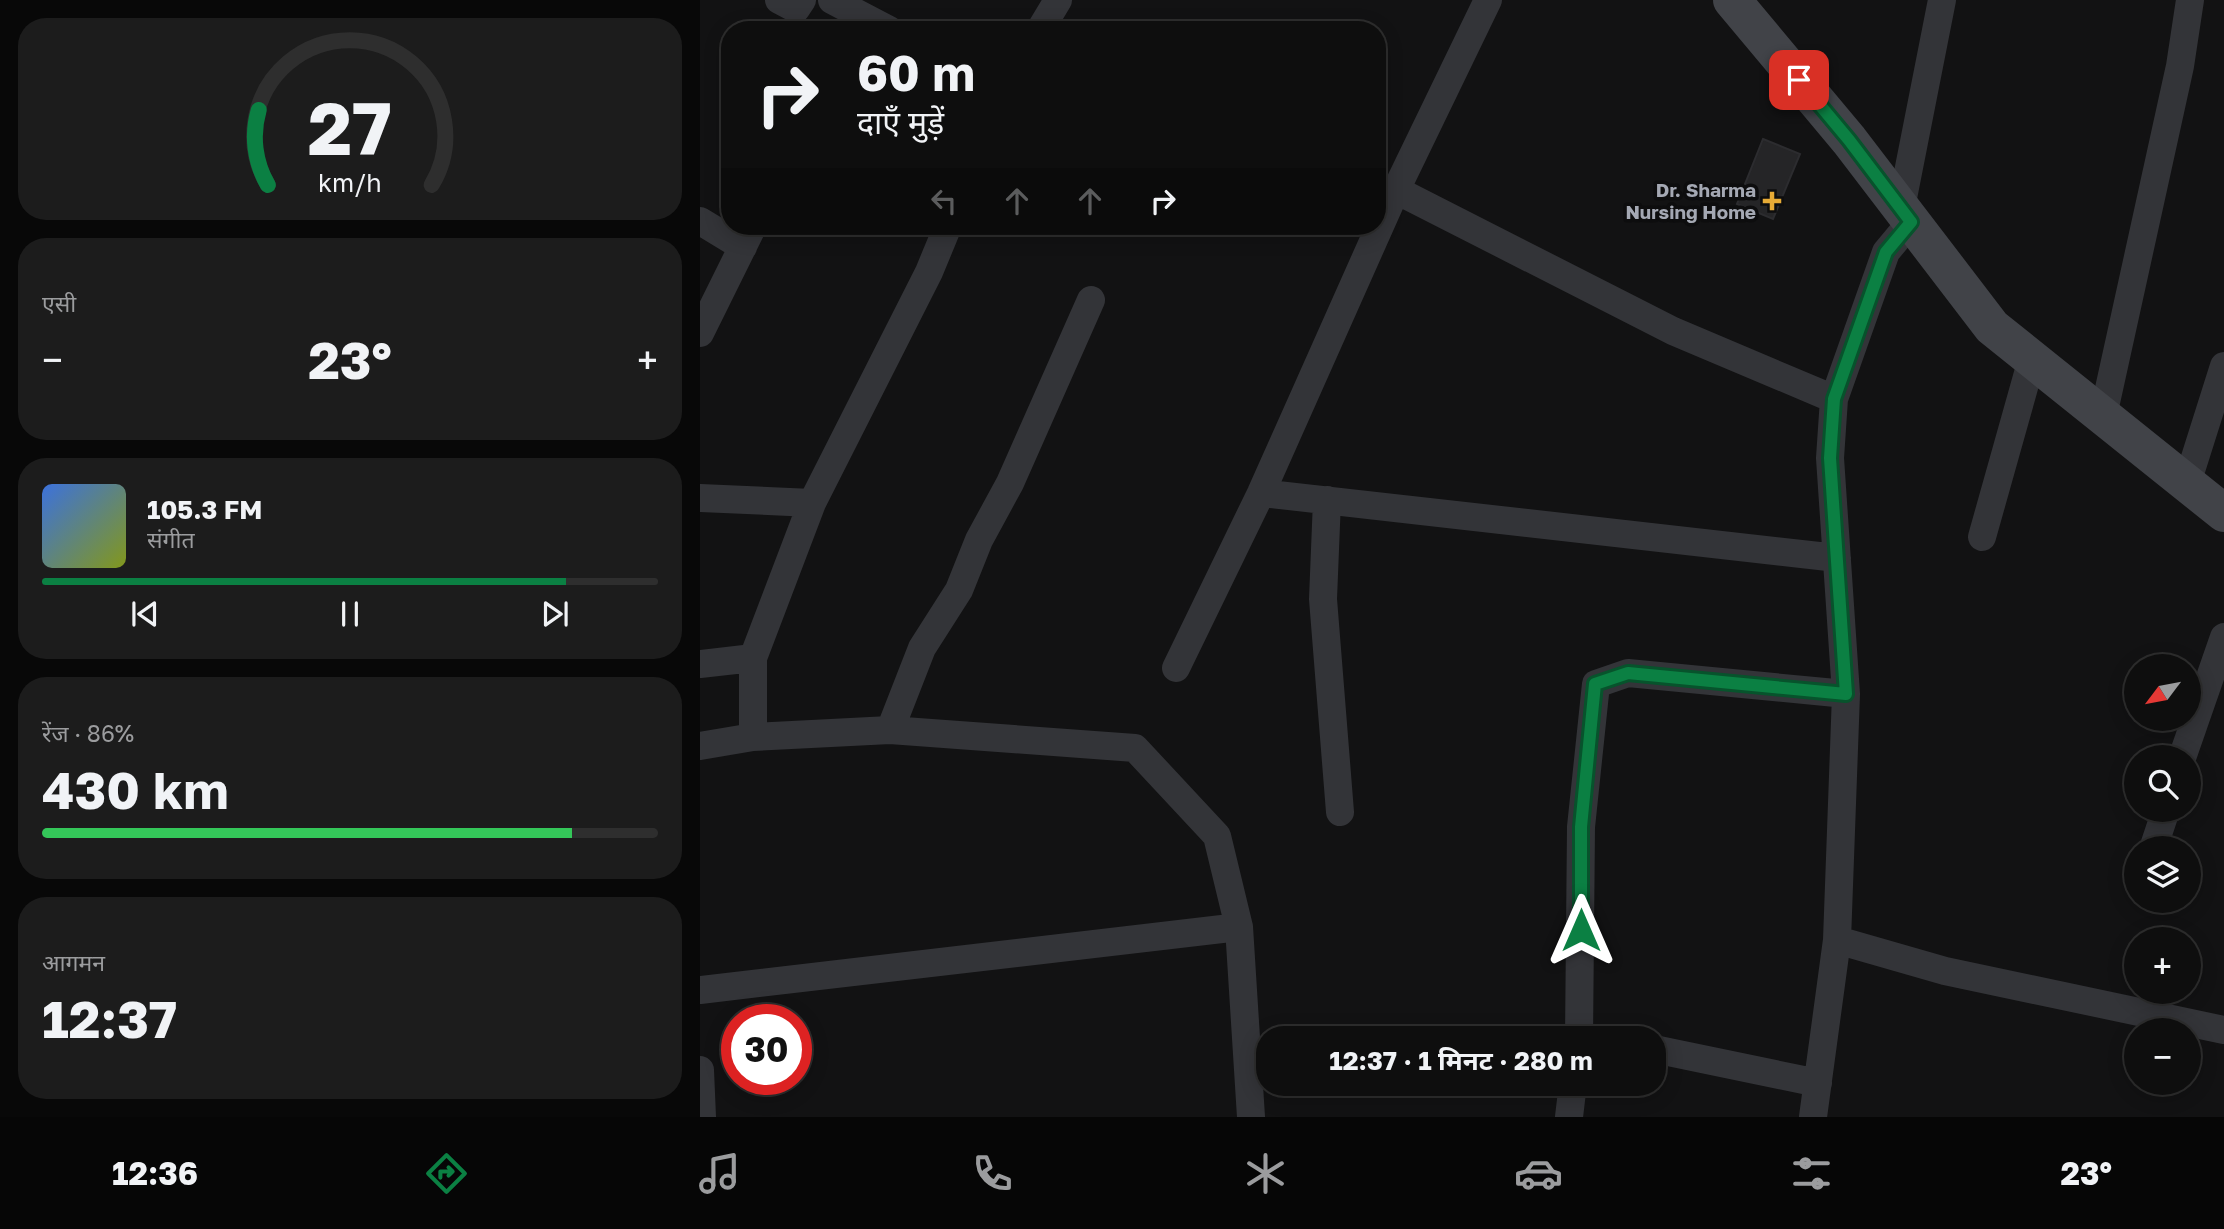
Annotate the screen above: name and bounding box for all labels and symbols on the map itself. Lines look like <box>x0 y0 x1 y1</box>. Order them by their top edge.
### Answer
pin <box>1769 50 1829 110</box>
place label: Dr. Sharma Nursing Home <box>1625 178 1756 223</box>
marker: Dr. Sharma Nursing Home <box>1762 191 1782 211</box>
north arrow <box>2124 654 2202 732</box>
position arrow <box>1544 893 1618 967</box>
speed limit sign: 30 <box>721 1004 812 1095</box>

